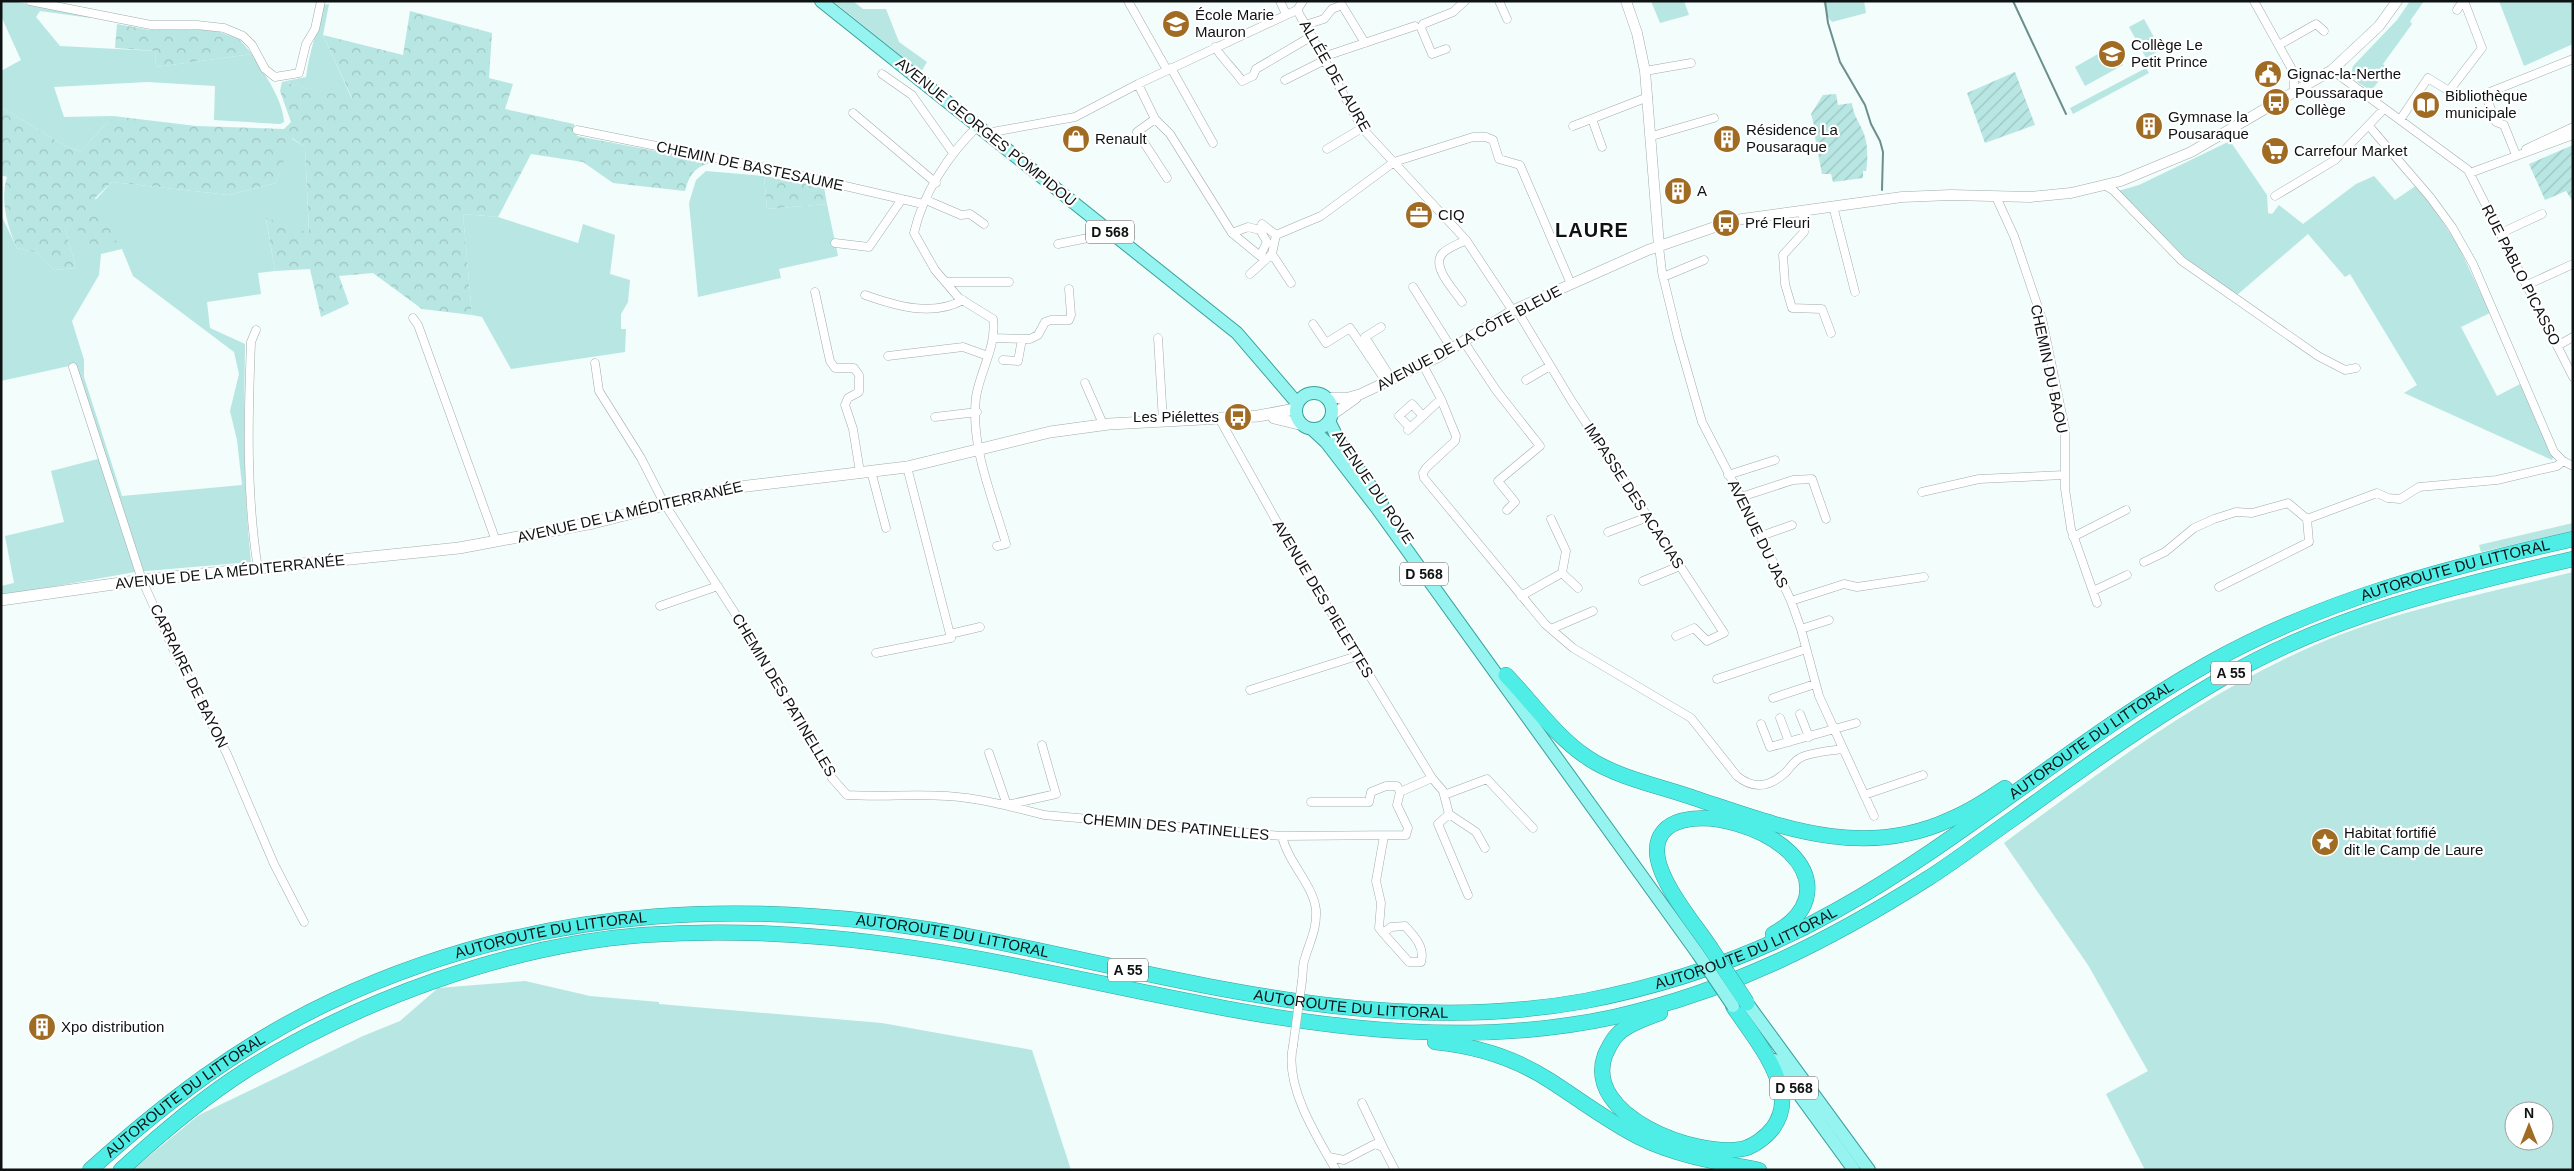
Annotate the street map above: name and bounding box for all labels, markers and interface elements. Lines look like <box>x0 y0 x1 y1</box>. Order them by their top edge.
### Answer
place label: École Marie Mauron <box>1195 6 1274 40</box>
school or university icon: École Marie Mauron <box>1161 9 1191 39</box>
street label: ALLÉE DE LAURE <box>1297 17 1374 135</box>
place label: Collège Le Petit Prince <box>2131 36 2208 70</box>
school or university icon: Collège Le Petit Prince <box>2097 39 2127 69</box>
street label: AVENUE GEORGES POMPIDOU <box>893 54 1080 209</box>
public building icon: Gignac-la-Nerthe <box>2253 59 2283 89</box>
place label: Gignac-la-Nerthe <box>2287 65 2401 82</box>
place label: Poussaraque Collège <box>2295 84 2383 118</box>
bus stop icon: Poussaraque Collège <box>2261 87 2291 117</box>
place label: Bibliothèque municipale <box>2445 87 2528 121</box>
library icon: Bibliothèque municipale <box>2411 90 2441 120</box>
place label: Gymnase la Pousaraque <box>2168 108 2249 142</box>
building icon: Gymnase la Pousaraque <box>2134 111 2164 141</box>
place label: Résidence La Pousaraque <box>1746 121 1838 155</box>
shop icon: Renault <box>1061 124 1091 154</box>
building icon: Résidence La Pousaraque <box>1712 124 1742 154</box>
place label: Renault <box>1095 130 1148 147</box>
supermarket icon: Carrefour Market <box>2260 136 2290 166</box>
street label: CHEMIN DE BASTESAUME <box>655 137 845 194</box>
place label: Carrefour Market <box>2294 142 2408 159</box>
building icon: A <box>1663 176 1693 206</box>
place label: A <box>1697 182 1707 199</box>
office icon: CIQ <box>1404 200 1434 230</box>
street label: RUE PABLO PICASSO <box>2479 202 2564 348</box>
place label: CIQ <box>1438 206 1465 223</box>
bus stop icon: Pré Fleuri <box>1711 208 1741 238</box>
place label: Pré Fleuri <box>1745 214 1810 231</box>
district label: LAURE <box>1555 219 1629 241</box>
road number: D 568 <box>1086 220 1134 243</box>
street label: AVENUE DE LA CÔTE BLEUE <box>1374 282 1564 394</box>
street label: CHEMIN DU BAOU <box>2027 303 2071 435</box>
bus stop icon: Les Piélettes <box>1223 402 1253 432</box>
place label: Les Piélettes <box>1133 408 1219 425</box>
street label: IMPASSE DES ACACIAS <box>1581 420 1688 572</box>
street label: AVENUE DU ROVE <box>1329 427 1418 547</box>
street label: AVENUE DE LA MÉDITERRANÉE <box>516 477 744 546</box>
street label: AVENUE DU JAS <box>1725 477 1792 591</box>
street label: AVENUE DES PIELETTES <box>1270 517 1377 681</box>
street label: AUTOROUTE DU LITTORAL <box>2358 536 2551 604</box>
street label: AVENUE DE LA MÉDITERRANÉE <box>114 551 346 592</box>
road number: D 568 <box>1400 562 1448 586</box>
street label: CARRAIRE DE BAYON <box>147 601 232 751</box>
street label: CHEMIN DES PATINELLES <box>729 610 840 779</box>
road number: A 55 <box>2211 661 2251 684</box>
street label: AUTOROUTE DU LITTORAL <box>2005 677 2176 802</box>
street label: CHEMIN DES PATINELLES <box>1082 810 1270 843</box>
place label: Habitat fortifié dit le Camp de Laure <box>2344 824 2483 858</box>
place icon: Habitat fortifié dit le Camp de Laure <box>2310 827 2340 857</box>
street label: AUTOROUTE DU LITTORAL <box>1653 903 1840 992</box>
street label: AUTOROUTE DU LITTORAL <box>453 908 648 961</box>
street label: AUTOROUTE DU LITTORAL <box>855 911 1050 961</box>
road number: A 55 <box>1108 958 1148 982</box>
street label: AUTOROUTE DU LITTORAL <box>1253 986 1448 1021</box>
building icon: Xpo distribution <box>27 1012 57 1042</box>
place label: Xpo distribution <box>61 1018 164 1035</box>
street label: AUTOROUTE DU LITTORAL <box>101 1030 268 1161</box>
road number: D 568 <box>1770 1076 1818 1100</box>
north arrow <box>2504 1101 2554 1151</box>
text: N <box>2524 1105 2534 1121</box>

